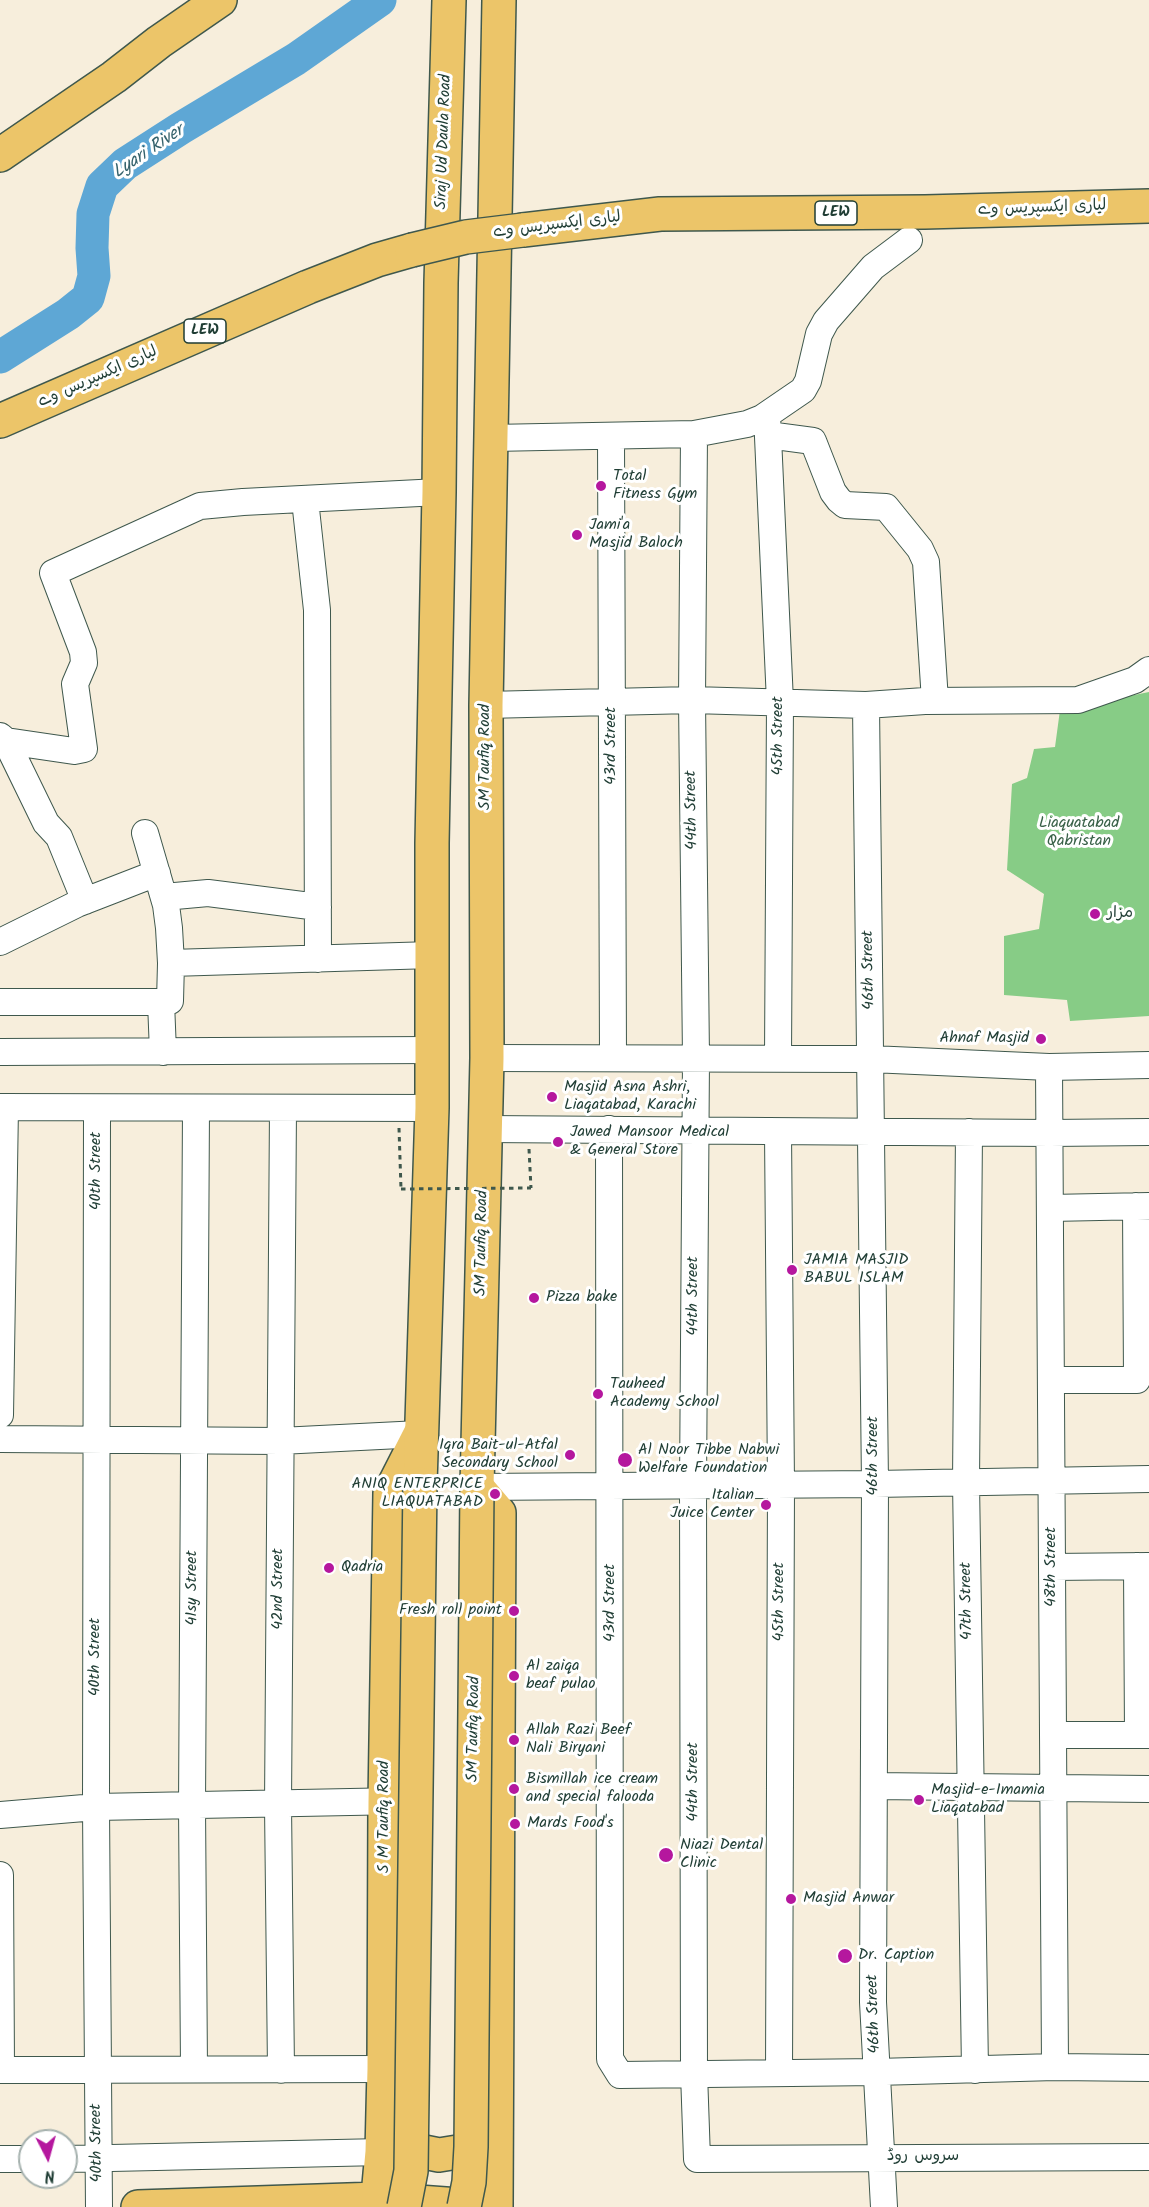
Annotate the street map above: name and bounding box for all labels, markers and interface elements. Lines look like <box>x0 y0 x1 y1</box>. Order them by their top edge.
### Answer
street label: Siraj Ud Daula Road <box>433 74 457 210</box>
water label: Lyari River <box>110 122 188 184</box>
street label: لیاری ایکسپریس وے <box>977 197 1107 221</box>
road number: LEW <box>815 201 857 225</box>
street label: لیاری ایکسپریس وے <box>492 209 622 243</box>
road number: LEW <box>184 319 226 343</box>
street label: لیاری ایکسپریس وے <box>35 343 161 413</box>
place label: Total Fitness Gym <box>613 467 697 505</box>
marker: Total Fitness Gym <box>594 479 608 493</box>
place label: Jami'a Masjid Baloch <box>589 516 683 554</box>
marker: Jami'a Masjid Baloch <box>570 528 584 542</box>
street label: 45th Street <box>769 696 789 776</box>
street label: SM Taufiq Road <box>476 704 496 810</box>
street label: 43rd Street <box>602 707 622 785</box>
street label: 44th Street <box>683 770 703 850</box>
park label: Liaquatabad Qabristan <box>1039 814 1119 852</box>
place label: مزار <box>1107 904 1133 924</box>
marker: مزار <box>1088 907 1102 921</box>
street label: 46th Street <box>860 930 880 1010</box>
place label: Ahnaf Masjid <box>939 1029 1029 1049</box>
marker: Ahnaf Masjid <box>1034 1032 1048 1046</box>
place label: Masjid Asna Ashri, Liaqatabad, Karachi <box>564 1078 696 1116</box>
marker: Masjid Asna Ashri, Liaqatabad, Karachi <box>545 1090 559 1104</box>
place label: Jawed Mansoor Medical & General Store <box>570 1123 729 1161</box>
street label: 40th Street <box>87 1132 107 1210</box>
marker: Jawed Mansoor Medical & General Store <box>551 1135 565 1149</box>
street label: SM Taufiq Road <box>472 1190 494 1296</box>
place label: JAMIA MASJID BABUL ISLAM <box>804 1251 909 1289</box>
street label: 44th Street <box>684 1256 704 1336</box>
marker: JAMIA MASJID BABUL ISLAM <box>785 1263 799 1277</box>
place label: Pizza bake <box>546 1288 617 1308</box>
marker: Pizza bake <box>527 1291 541 1305</box>
place label: Tauheed Academy School <box>610 1375 719 1413</box>
marker: Tauheed Academy School <box>591 1387 605 1401</box>
street label: 46th Street <box>864 1416 884 1496</box>
place label: Iqra Bait-ul-Atfal Secondary School <box>439 1436 558 1474</box>
place label: Al Noor Tibbe Nabwi Welfare Foundation <box>638 1441 779 1479</box>
marker: Iqra Bait-ul-Atfal Secondary School <box>563 1448 577 1462</box>
marker: Al Noor Tibbe Nabwi Welfare Foundation <box>616 1451 634 1469</box>
place label: ANIQ ENTERPRICE LIAQUATABAD <box>351 1475 483 1513</box>
place label: Italian Juice Center <box>670 1486 754 1524</box>
marker: ANIQ ENTERPRICE LIAQUATABAD <box>488 1487 502 1501</box>
marker: Italian Juice Center <box>759 1498 773 1512</box>
street label: 48th Street <box>1042 1527 1062 1607</box>
street label: 42nd Street <box>269 1548 289 1630</box>
street label: 41sy Street <box>183 1550 203 1626</box>
place label: Qadria <box>341 1558 383 1578</box>
marker: Qadria <box>322 1561 336 1575</box>
street label: 45th Street <box>770 1562 790 1642</box>
street label: 47th Street <box>958 1562 978 1640</box>
street label: 43rd Street <box>601 1564 621 1642</box>
place label: Fresh roll point <box>399 1601 502 1621</box>
marker: Fresh roll point <box>507 1604 521 1618</box>
street label: 40th Street <box>86 1618 106 1696</box>
place label: Al zaiqa beaf pulao <box>526 1657 596 1695</box>
marker: Al zaiqa beaf pulao <box>507 1669 521 1683</box>
street label: SM Taufiq Road <box>464 1676 486 1782</box>
place label: Allah Razi Beef Nali Biryani <box>526 1721 631 1759</box>
marker: Allah Razi Beef Nali Biryani <box>507 1733 521 1747</box>
street label: 44th Street <box>684 1742 704 1822</box>
street label: S M Taufiq Road <box>375 1761 395 1873</box>
place label: Bismillah ice cream and special falooda <box>526 1770 658 1808</box>
place label: Masjid-e-Imamia Liaqatabad <box>931 1781 1045 1819</box>
marker: Bismillah ice cream and special falooda <box>507 1782 521 1796</box>
marker: Masjid-e-Imamia Liaqatabad <box>912 1793 926 1807</box>
place label: Mards Food's <box>527 1814 614 1834</box>
marker: Mards Food's <box>508 1817 522 1831</box>
place label: Niazi Dental Clinic <box>680 1836 763 1874</box>
marker: Niazi Dental Clinic <box>657 1846 675 1864</box>
place label: Masjid Anwar <box>803 1889 894 1909</box>
marker: Masjid Anwar <box>784 1892 798 1906</box>
place label: Dr. Caption <box>858 1946 934 1966</box>
marker: Dr. Caption <box>836 1947 854 1965</box>
street label: 46th Street <box>864 1974 886 2054</box>
street label: 40th Street <box>88 2104 108 2182</box>
north arrow <box>18 2129 78 2189</box>
street label: سروس روڈ <box>887 2147 959 2167</box>
text: N <box>43 2162 56 2188</box>

